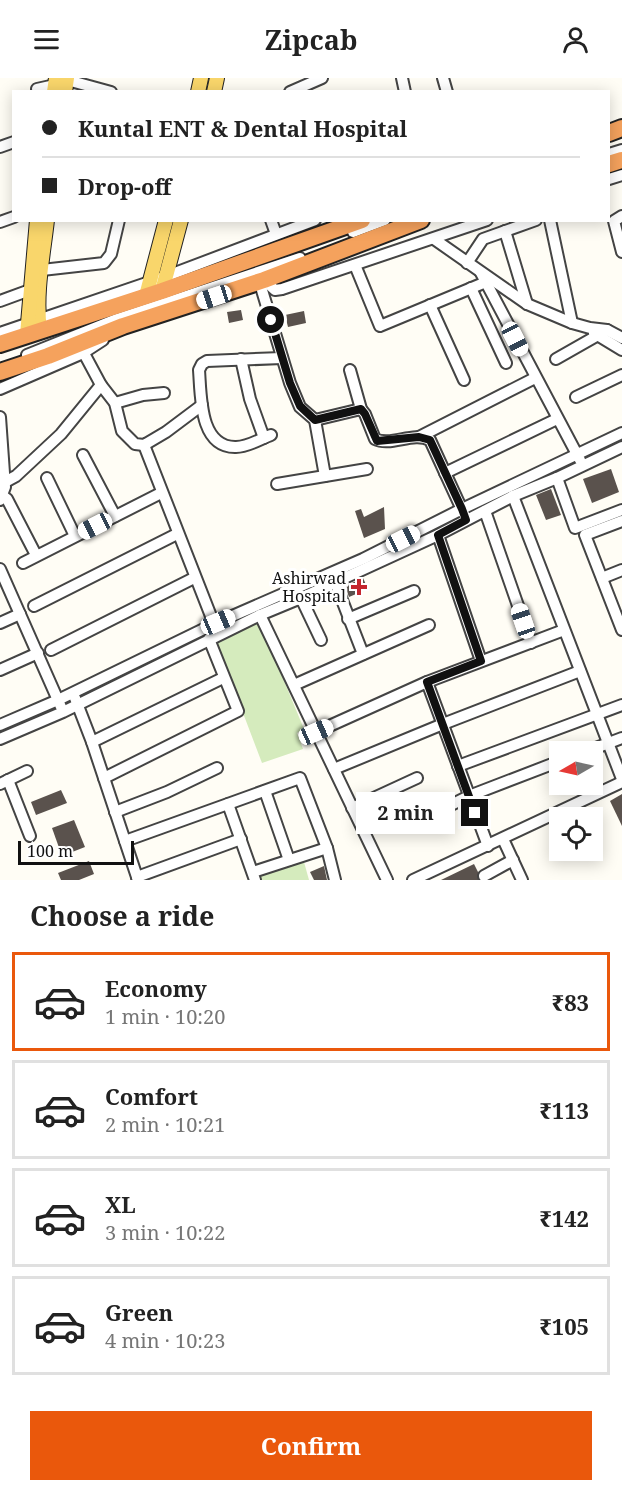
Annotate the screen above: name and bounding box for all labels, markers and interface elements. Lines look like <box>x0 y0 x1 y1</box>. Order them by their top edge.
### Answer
text: Zipcab <box>265 21 357 58</box>
icon: menu <box>30 23 63 56</box>
icon: person <box>559 23 592 56</box>
text: Kuntal ENT & Dental Hospital <box>78 113 407 143</box>
text: Drop-off <box>78 171 171 201</box>
car <box>194 283 234 311</box>
route start <box>257 306 284 333</box>
car <box>499 319 531 359</box>
car <box>75 510 115 542</box>
car <box>383 523 423 555</box>
place label: Ashirwad Hospital <box>272 567 346 607</box>
marker: Ashirwad Hospital <box>350 578 368 596</box>
car <box>509 601 537 641</box>
car <box>198 607 238 637</box>
car <box>296 716 336 748</box>
north arrow <box>549 741 603 795</box>
map controls <box>549 741 603 861</box>
callout: 2 min <box>355 792 454 834</box>
text: 2 min <box>377 799 434 826</box>
route end <box>461 799 488 826</box>
button: locate <box>549 807 603 861</box>
scale bar <box>18 838 134 866</box>
text: 100 m <box>27 840 73 862</box>
text: Choose a ride <box>30 897 215 934</box>
text: Economy <box>105 973 207 1003</box>
icon: car <box>33 975 87 1029</box>
text: ₹83 <box>552 987 589 1017</box>
text: 1 min · 10:20 <box>105 1003 225 1030</box>
text: Comfort <box>105 1081 198 1111</box>
icon: car <box>33 1083 87 1137</box>
text: ₹113 <box>539 1095 589 1125</box>
text: 2 min · 10:21 <box>105 1111 225 1138</box>
text: XL <box>105 1189 136 1219</box>
icon: car <box>33 1191 87 1245</box>
text: ₹142 <box>539 1203 589 1233</box>
text: 3 min · 10:22 <box>105 1219 225 1246</box>
text: Green <box>105 1297 173 1327</box>
icon: car <box>33 1299 87 1353</box>
text: ₹105 <box>539 1311 589 1341</box>
text: 4 min · 10:23 <box>105 1327 225 1354</box>
button: Confirm <box>30 1411 592 1480</box>

